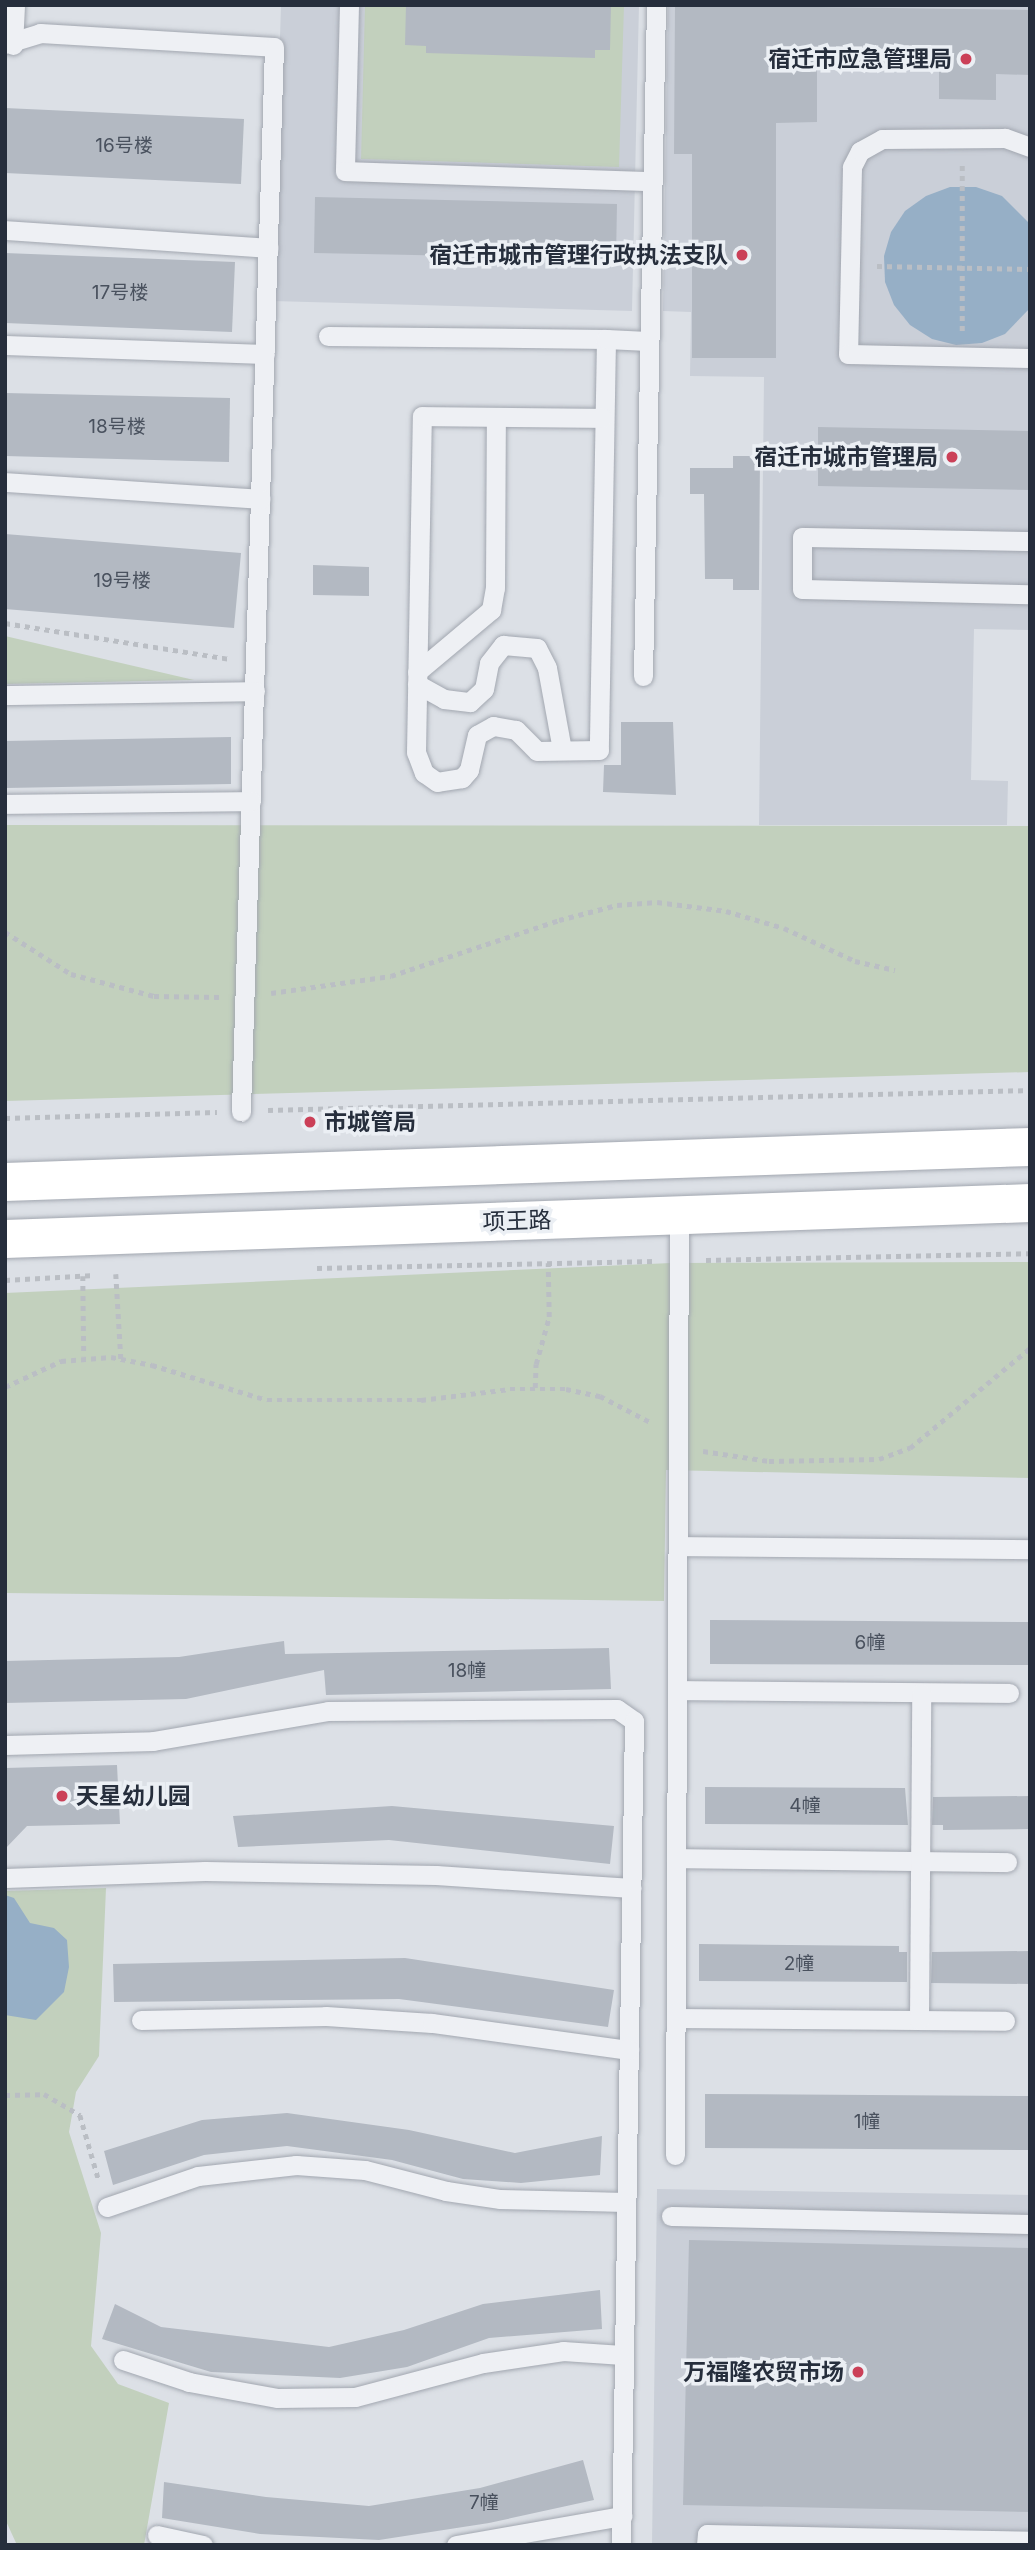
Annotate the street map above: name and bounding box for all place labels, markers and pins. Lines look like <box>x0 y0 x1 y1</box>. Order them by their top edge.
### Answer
place label: 宿迁市应急管理局 <box>768 45 952 73</box>
marker: 宿迁市应急管理局 <box>958 51 974 67</box>
place label: 宿迁市城市管理行政执法支队 <box>429 241 728 269</box>
marker: 宿迁市城市管理行政执法支队 <box>734 247 750 263</box>
place label: 宿迁市城市管理局 <box>754 443 938 471</box>
marker: 宿迁市城市管理局 <box>944 449 960 465</box>
place label: 市城管局 <box>324 1108 416 1136</box>
marker: 市城管局 <box>302 1114 318 1130</box>
place label: 天星幼儿园 <box>76 1782 191 1810</box>
marker: 天星幼儿园 <box>54 1788 70 1804</box>
place label: 万福隆农贸市场 <box>683 2358 844 2386</box>
marker: 万福隆农贸市场 <box>850 2364 866 2380</box>

